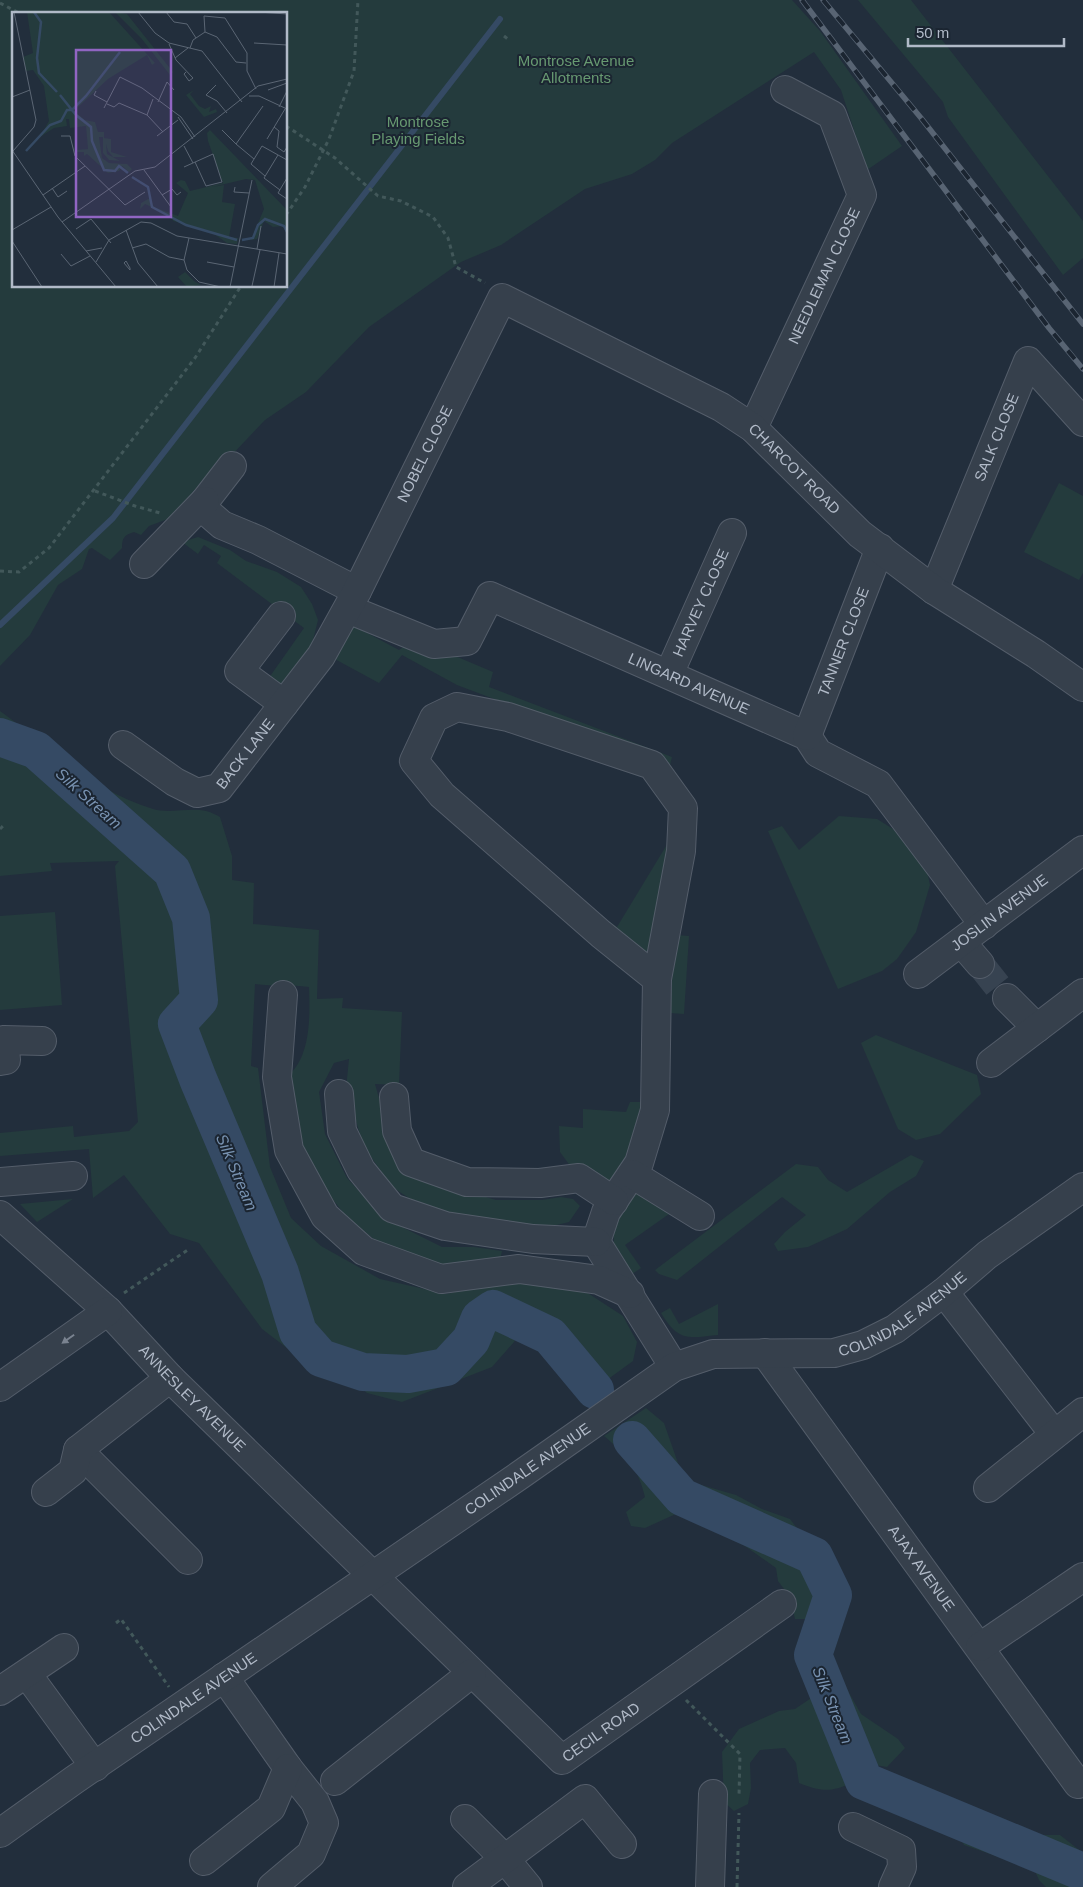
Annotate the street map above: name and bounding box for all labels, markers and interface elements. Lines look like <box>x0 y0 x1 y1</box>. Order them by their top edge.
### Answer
inset map <box>12 12 288 288</box>
scale bar <box>908 15 1064 47</box>
text: 50 m <box>916 24 949 41</box>
park label: Montrose Avenue Allotments <box>518 52 634 86</box>
park label: Montrose Playing Fields <box>371 113 465 147</box>
street label: NEEDLEMAN CLOSE <box>785 205 863 346</box>
street label: SALK CLOSE <box>971 391 1022 484</box>
street label: NOBEL CLOSE <box>393 403 455 505</box>
street label: CHARCOT ROAD <box>745 420 844 517</box>
street label: HARVEY CLOSE <box>669 546 732 659</box>
street label: TANNER CLOSE <box>814 585 872 699</box>
street label: LINGARD AVENUE <box>626 649 752 718</box>
street label: BACK LANE <box>212 715 277 792</box>
water label: Silk Stream <box>53 765 125 832</box>
street label: JOSLIN AVENUE <box>948 871 1051 954</box>
water label: Silk Stream <box>213 1131 260 1213</box>
street label: COLINDALE AVENUE <box>836 1268 969 1359</box>
one-way arrow <box>61 1334 75 1344</box>
street label: ANNESLEY AVENUE <box>136 1341 249 1455</box>
street label: COLINDALE AVENUE <box>461 1419 594 1518</box>
street label: AJAX AVENUE <box>885 1522 958 1614</box>
street label: COLINDALE AVENUE <box>127 1649 260 1747</box>
water label: Silk Stream <box>809 1664 856 1746</box>
street label: CECIL ROAD <box>559 1698 643 1765</box>

